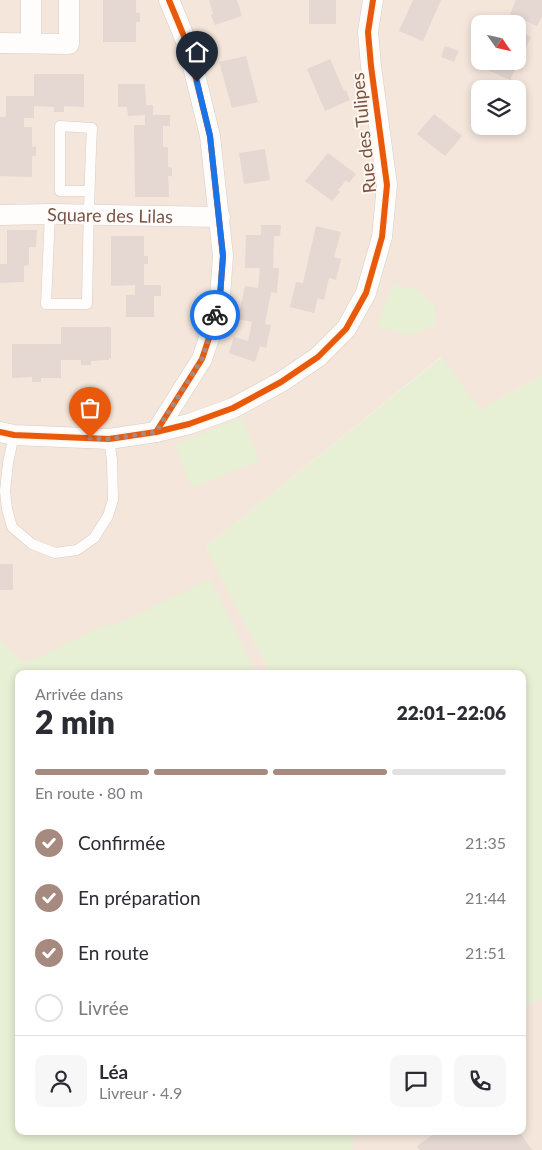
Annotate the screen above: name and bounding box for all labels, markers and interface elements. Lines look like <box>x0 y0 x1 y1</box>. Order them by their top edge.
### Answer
north arrow <box>471 15 526 70</box>
map controls <box>471 15 526 135</box>
pin <box>176 31 218 82</box>
icon: home <box>183 38 211 66</box>
street label: Rue des Tulipes <box>346 71 380 194</box>
button: layers <box>471 80 526 135</box>
street label: Square des Lilas <box>47 203 173 227</box>
courier <box>190 290 240 340</box>
icon: bike <box>201 301 229 329</box>
pin <box>69 387 111 438</box>
icon: bag <box>76 394 104 422</box>
text: Arrivée dans <box>35 684 123 703</box>
text: 22:01–22:06 <box>397 701 506 724</box>
text: 2 min <box>35 702 115 741</box>
text: En route · 80 m <box>35 783 143 802</box>
icon: check <box>35 829 63 857</box>
text: Confirmée <box>78 831 165 854</box>
text: 21:35 <box>465 833 506 852</box>
icon: check <box>35 884 63 912</box>
text: En préparation <box>78 886 201 909</box>
text: 21:44 <box>465 888 506 907</box>
icon: check <box>35 939 63 967</box>
text: En route <box>78 941 149 964</box>
text: 21:51 <box>465 943 506 962</box>
text: Livrée <box>78 996 129 1019</box>
button: person <box>35 1055 87 1107</box>
button: chat <box>390 1055 442 1107</box>
button: phone <box>454 1055 506 1107</box>
text: Léa <box>99 1060 128 1083</box>
text: Livreur · 4.9 <box>99 1083 182 1102</box>

